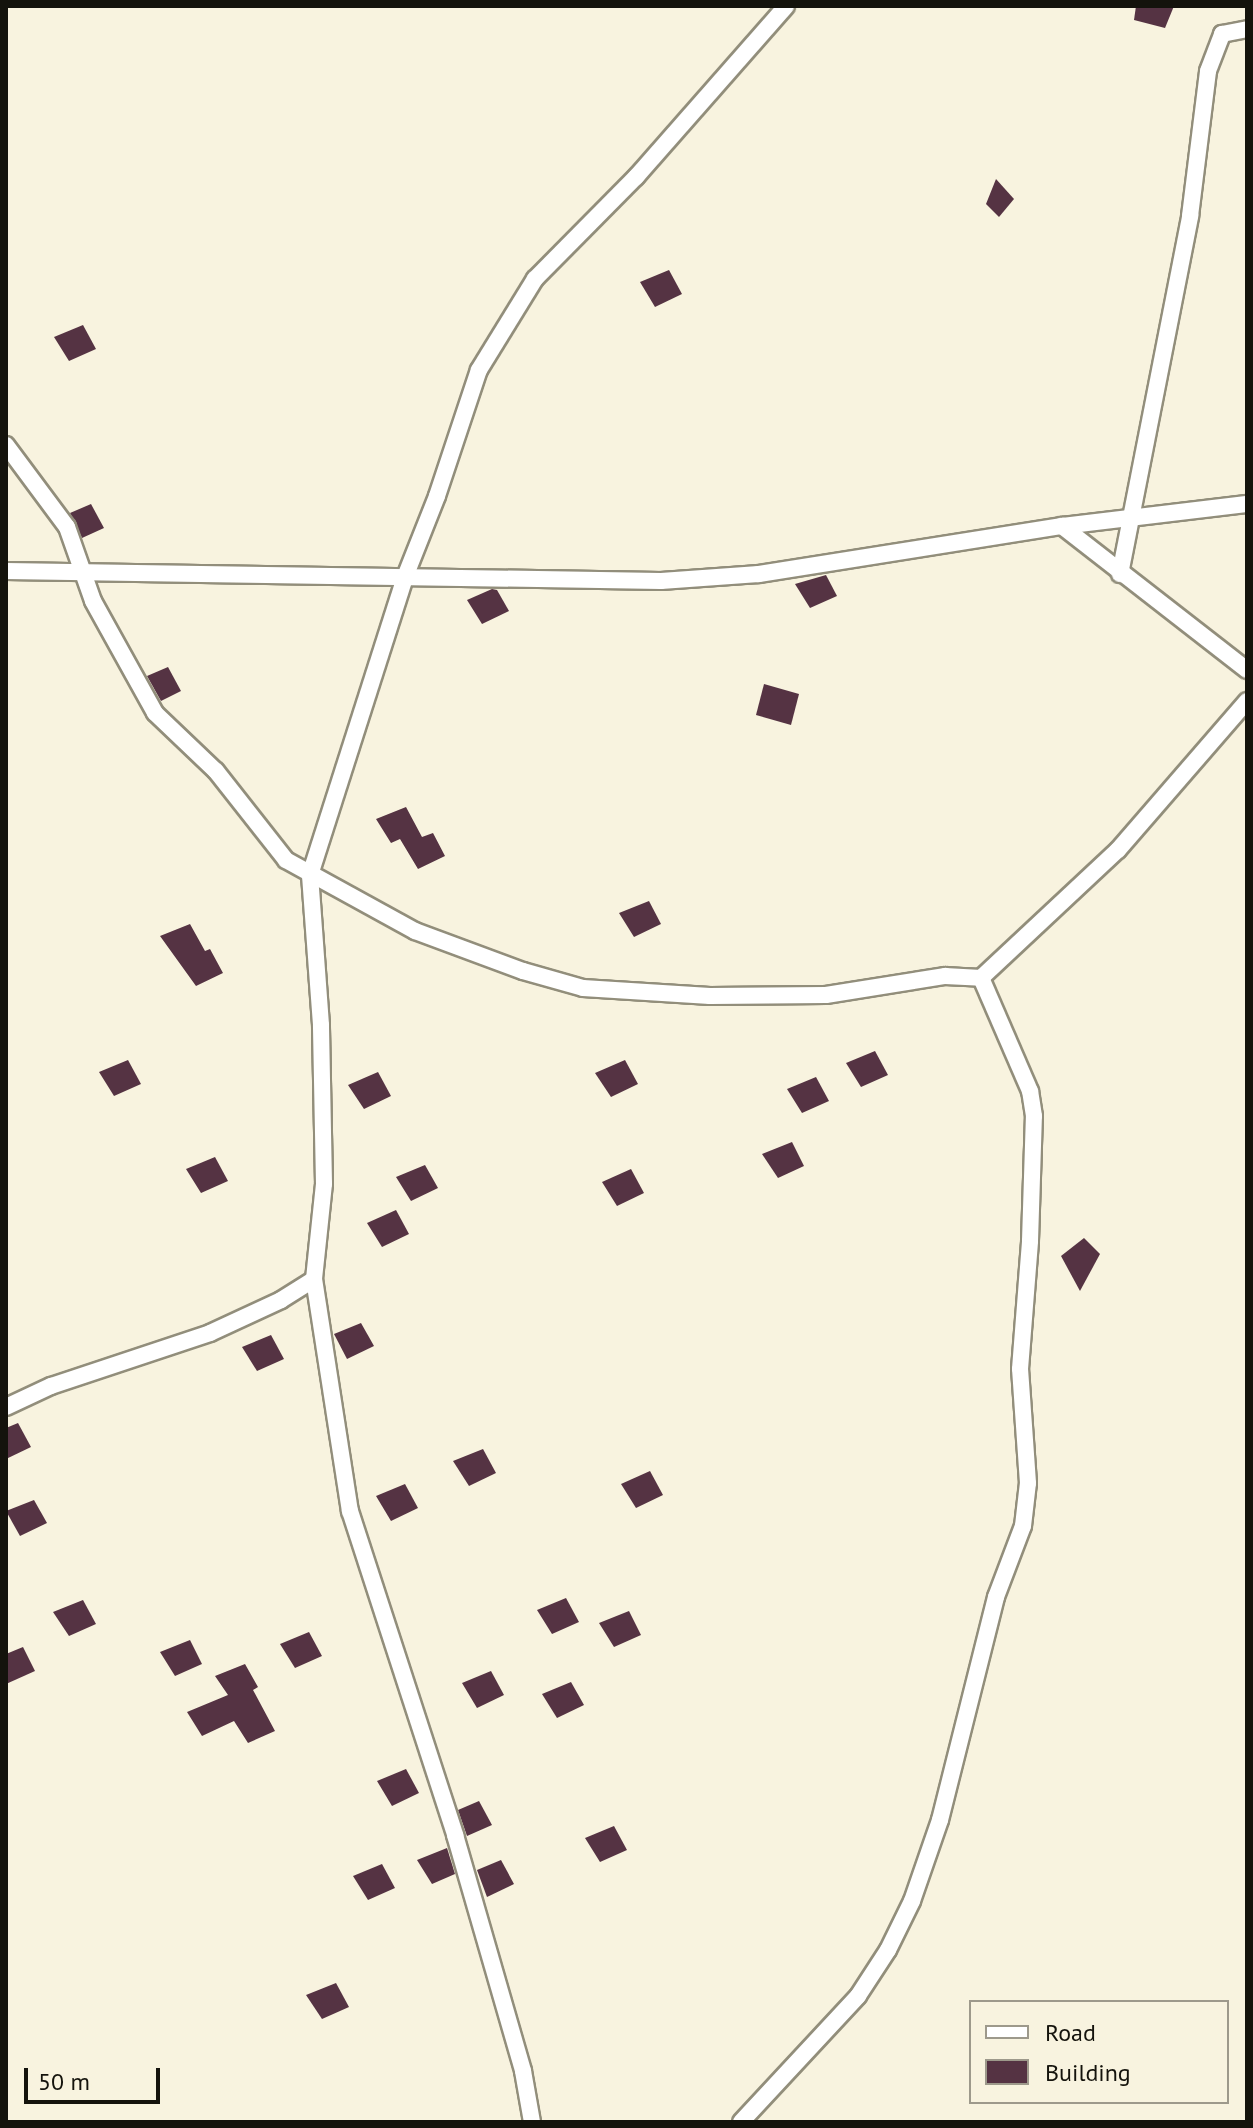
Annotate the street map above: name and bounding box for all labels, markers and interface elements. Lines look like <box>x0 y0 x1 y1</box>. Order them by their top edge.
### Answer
legend <box>969 2000 1229 2104</box>
text: Road <box>1045 2017 1096 2048</box>
scale bar <box>28 2052 164 2102</box>
text: Building <box>1045 2057 1131 2088</box>
text: 50 m <box>38 2066 90 2097</box>

